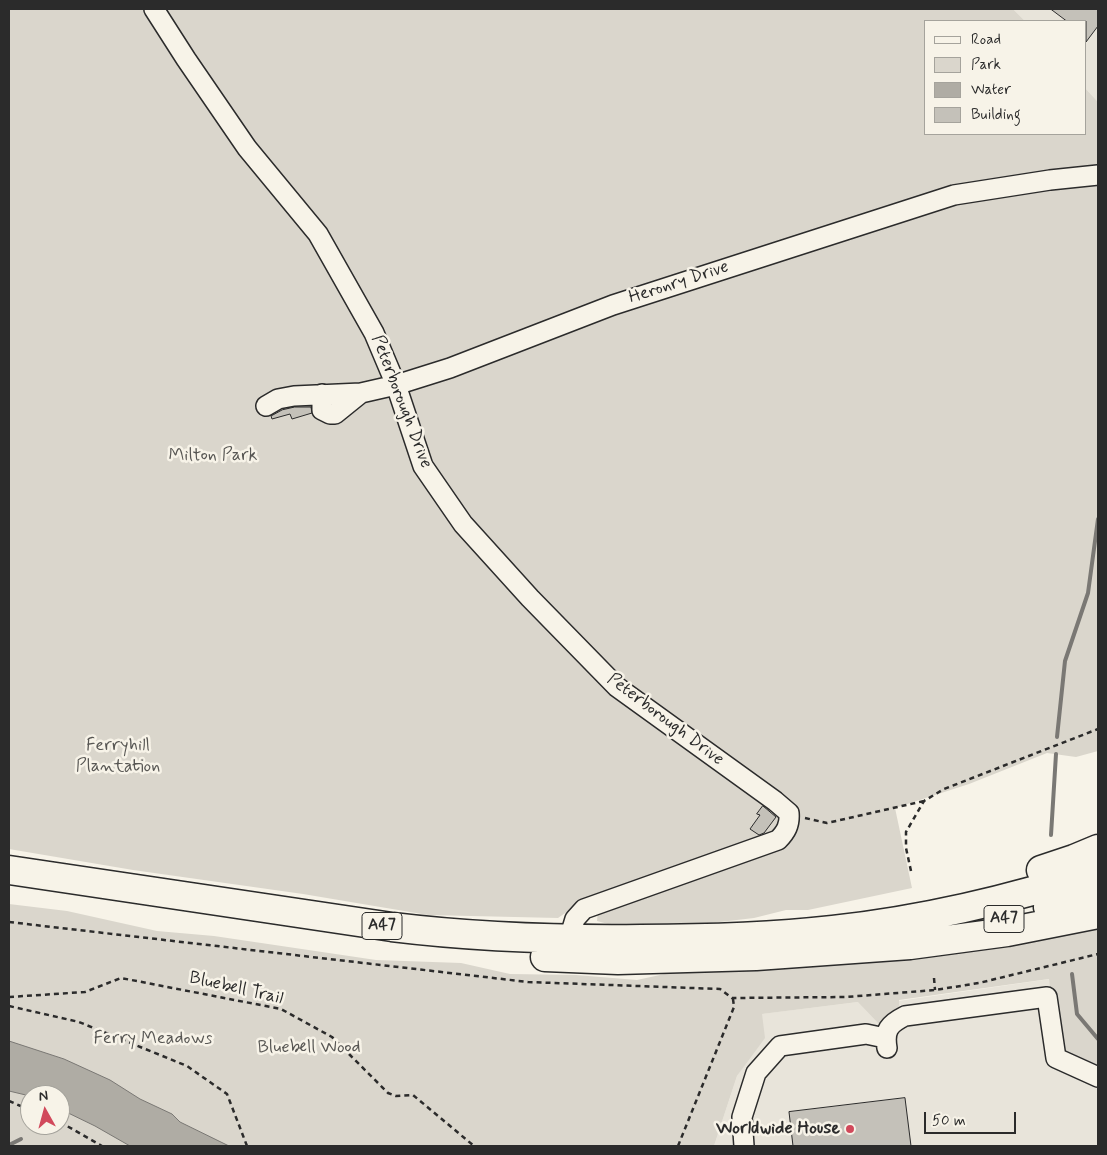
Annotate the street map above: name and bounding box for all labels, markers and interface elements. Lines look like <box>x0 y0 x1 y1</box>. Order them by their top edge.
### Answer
legend <box>924 20 1087 135</box>
text: Road <box>971 30 1001 50</box>
text: Park <box>971 55 1001 75</box>
text: Water <box>971 80 1011 100</box>
text: Building <box>971 105 1021 125</box>
street label: Heronry Drive <box>626 257 732 309</box>
street label: Peterborough Drive <box>366 332 436 472</box>
park label: Milton Park <box>169 445 257 467</box>
street label: Peterborough Drive <box>602 669 728 771</box>
park label: Ferryhill Plantation <box>76 735 160 778</box>
road number: A47 <box>984 906 1024 932</box>
road number: A47 <box>362 912 402 939</box>
street label: Bluebell Trail <box>187 968 285 1010</box>
park label: Ferry Meadows <box>93 1028 213 1050</box>
park label: Bluebell Wood <box>257 1037 361 1059</box>
north arrow <box>20 1085 70 1135</box>
text: N <box>38 1087 49 1106</box>
scale bar <box>927 1102 1020 1134</box>
text: 50 m <box>932 1111 966 1131</box>
place label: Worldwide House <box>716 1118 840 1140</box>
marker: Worldwide House <box>844 1123 856 1135</box>

